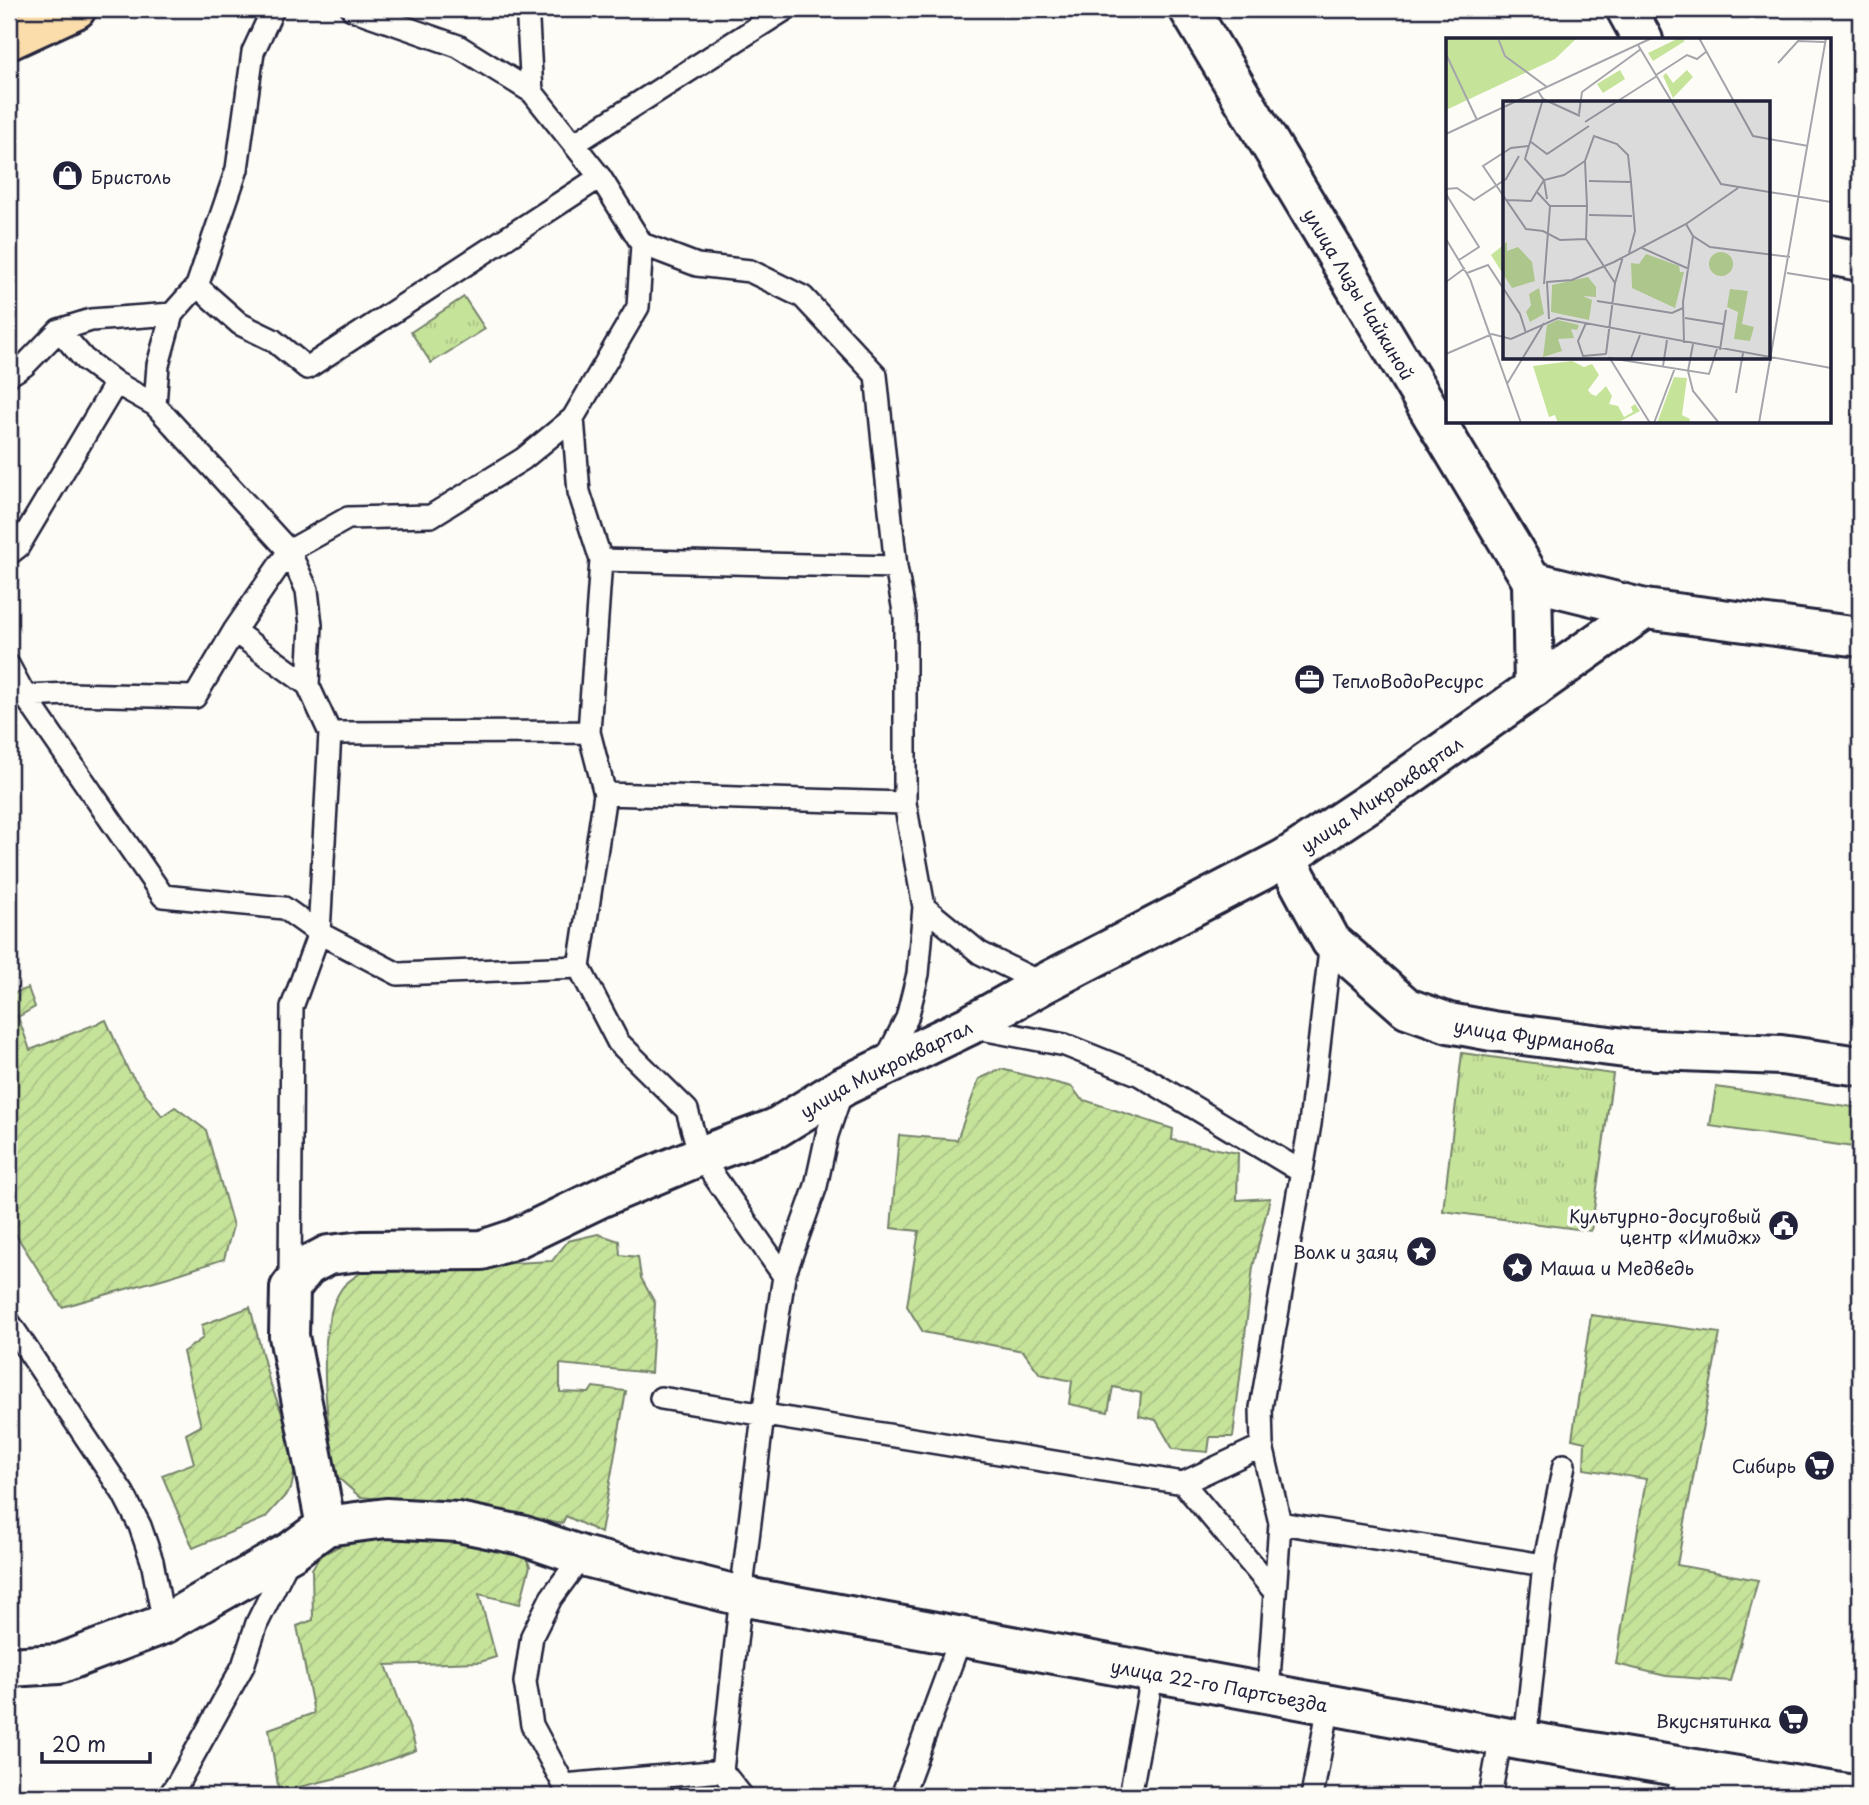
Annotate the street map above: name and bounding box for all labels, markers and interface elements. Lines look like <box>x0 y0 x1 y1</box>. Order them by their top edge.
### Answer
inset map <box>1446 38 1830 424</box>
shop icon: Бристоль <box>51 159 85 193</box>
place label: Бристоль <box>91 163 171 190</box>
street label: улица Лизы Чайкиной <box>1298 203 1422 385</box>
office icon: ТеплоВодоРесурс <box>1292 663 1326 697</box>
place label: ТеплоВодоРесурс <box>1332 667 1484 694</box>
street label: улица Микроквартал <box>1295 729 1467 858</box>
street label: улица Фурманова <box>1452 1011 1618 1060</box>
street label: улица Микроквартал <box>794 1013 976 1124</box>
place label: Культурно-досуговый центр «Имидж» <box>1569 1202 1761 1250</box>
public building icon: Культурно-досуговый центр «Имидж» <box>1767 1208 1801 1242</box>
place icon: Волк и заяц <box>1404 1234 1438 1268</box>
place label: Волк и заяц <box>1293 1238 1398 1265</box>
place icon: Маша и Медведь <box>1500 1250 1534 1284</box>
place label: Маша и Медведь <box>1540 1254 1694 1281</box>
supermarket icon: Сибирь <box>1802 1448 1836 1482</box>
place label: Сибирь <box>1732 1452 1796 1479</box>
street label: улица 22-го Партсъезда <box>1109 1651 1331 1718</box>
supermarket icon: Вкуснятинка <box>1777 1703 1811 1737</box>
place label: Вкуснятинка <box>1656 1707 1772 1734</box>
scale bar <box>42 1721 150 1765</box>
text: 20 m <box>52 1727 106 1759</box>

